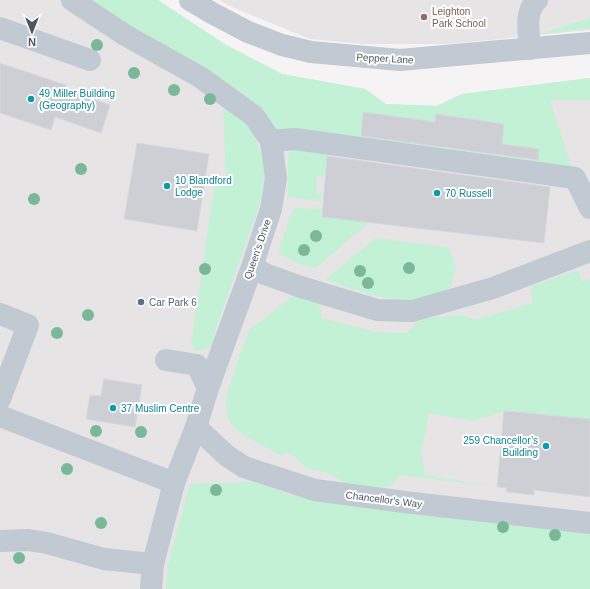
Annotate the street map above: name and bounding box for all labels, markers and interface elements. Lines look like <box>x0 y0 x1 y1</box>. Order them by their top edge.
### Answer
place label: Leighton Park School <box>432 6 486 29</box>
north arrow <box>12 12 52 52</box>
marker: Leighton Park School <box>419 12 429 22</box>
text: N <box>28 36 36 48</box>
street label: Pepper Lane <box>356 52 414 66</box>
place label: 49 Miller Building (Geography) <box>39 88 115 111</box>
marker: 49 Miller Building (Geography) <box>26 94 36 104</box>
place label: 10 Blandford Lodge <box>175 175 232 198</box>
marker: 10 Blandford Lodge <box>162 181 172 191</box>
marker: 70 Russell <box>432 188 442 198</box>
place label: 70 Russell <box>445 188 492 199</box>
street label: Queen's Drive <box>242 217 273 281</box>
marker: Car Park 6 <box>136 297 146 307</box>
place label: Car Park 6 <box>149 297 197 308</box>
marker: 37 Muslim Centre <box>108 403 118 413</box>
place label: 37 Muslim Centre <box>121 403 200 414</box>
place label: 259 Chancellor’s Building <box>463 435 538 458</box>
marker: 259 Chancellor’s Building <box>541 441 551 451</box>
street label: Chancellor's Way <box>345 489 423 510</box>

